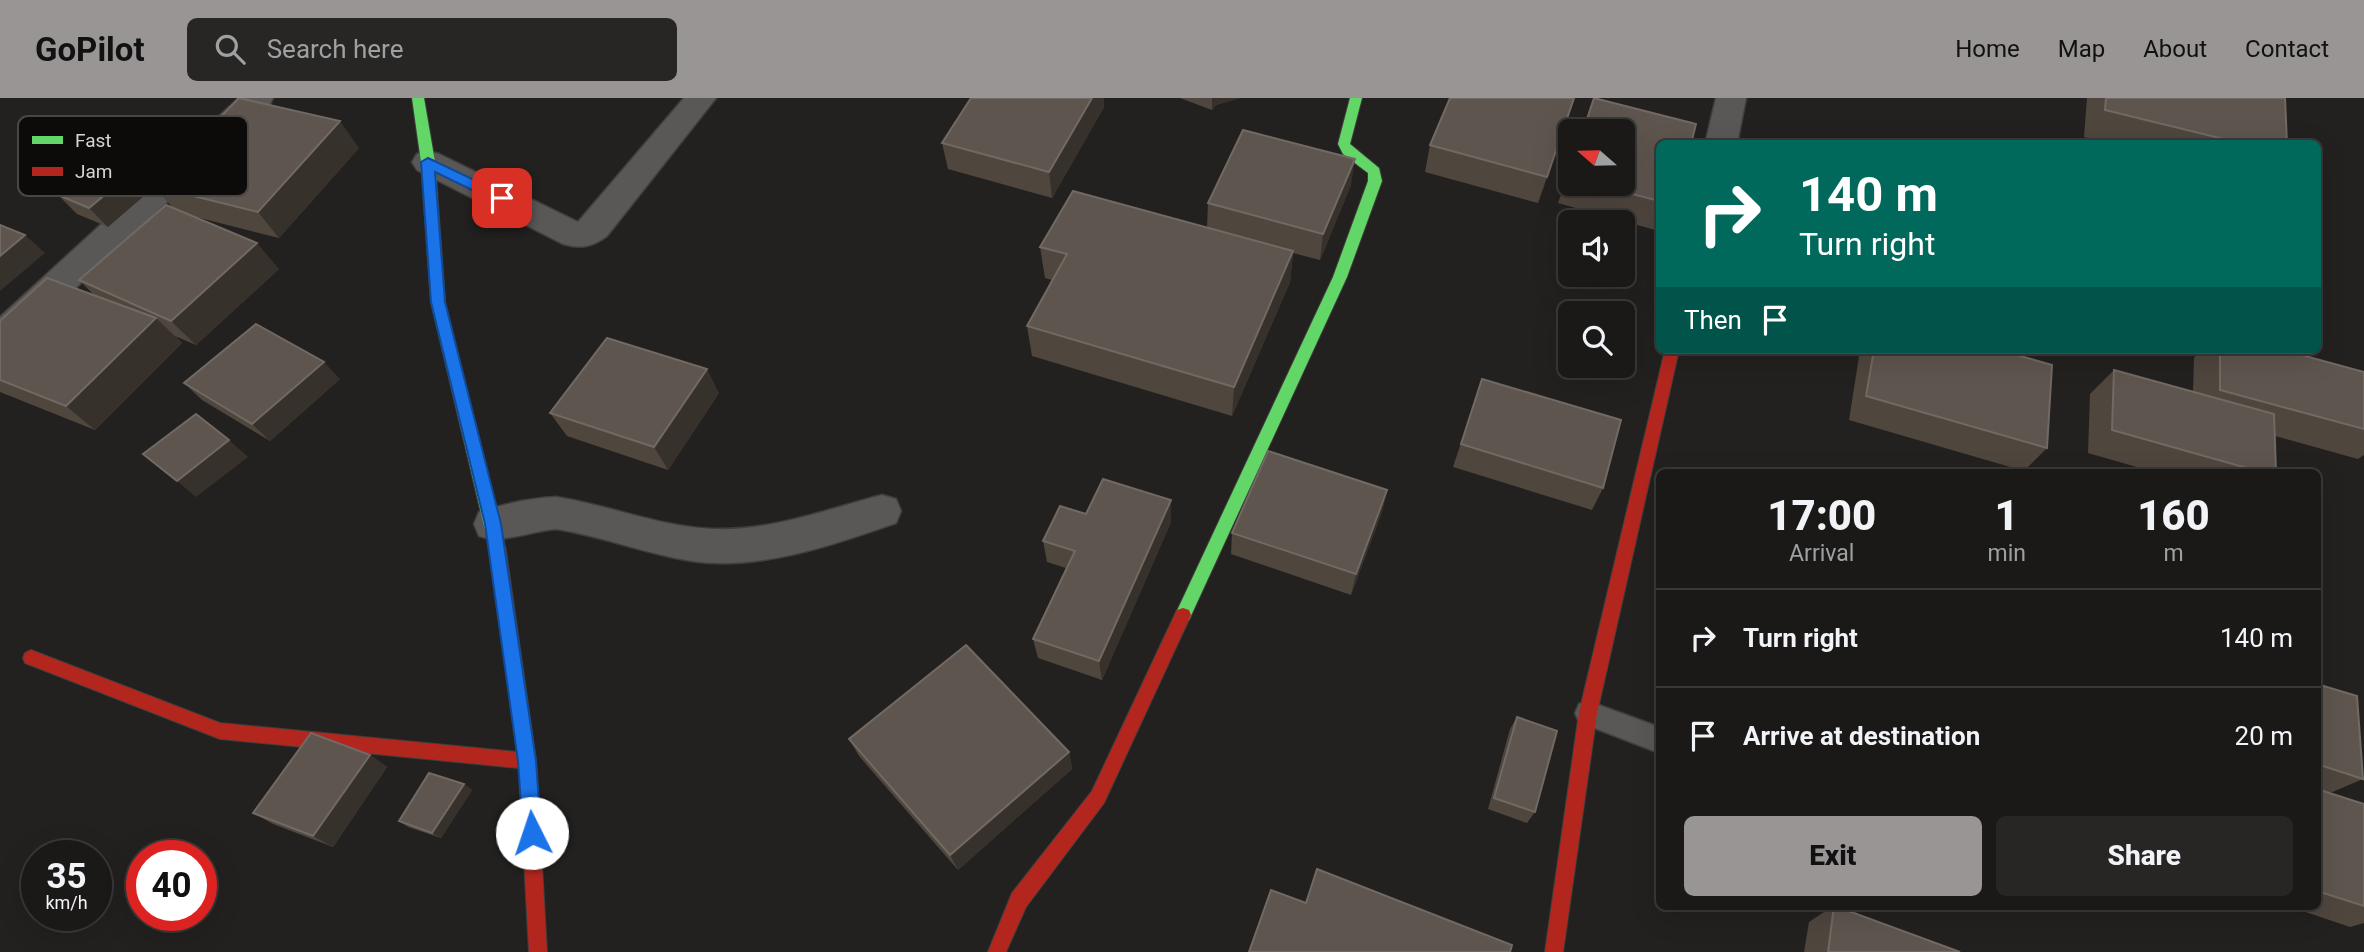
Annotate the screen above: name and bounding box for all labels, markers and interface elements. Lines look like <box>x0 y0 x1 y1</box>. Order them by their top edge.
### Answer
search box <box>187 18 677 81</box>
text: GoPilot <box>35 30 145 69</box>
icon: search <box>211 30 249 68</box>
text: Search here <box>267 34 403 64</box>
text: Home <box>1955 35 2020 63</box>
text: Map <box>2058 35 2105 63</box>
text: About <box>2143 35 2207 63</box>
text: Contact <box>2245 35 2329 63</box>
legend <box>18 116 248 196</box>
north arrow <box>1558 119 1634 196</box>
map controls <box>1558 119 1635 378</box>
text: Fast <box>75 129 112 152</box>
text: Jam <box>75 160 112 183</box>
text: 140 m <box>1799 166 1938 223</box>
pin <box>472 168 532 228</box>
icon: right <box>1684 168 1775 259</box>
icon: arrive <box>483 179 521 217</box>
button: sound <box>1558 210 1635 287</box>
text: Turn right <box>1799 225 1935 263</box>
button: search <box>1558 301 1635 378</box>
icon: arrive <box>1756 301 1794 339</box>
text: Then <box>1684 305 1742 335</box>
text: 17:00 <box>1767 491 1876 540</box>
text: 1 <box>1995 491 2019 540</box>
text: 160 <box>2137 491 2210 540</box>
text: Arrival <box>1789 540 1854 567</box>
text: min <box>1987 540 2026 567</box>
text: m <box>2163 540 2184 567</box>
icon: right <box>1684 619 1722 657</box>
text: Turn right <box>1743 623 1858 653</box>
text: 140 m <box>2220 623 2293 653</box>
icon: arrive <box>1684 717 1722 755</box>
text: Arrive at destination <box>1743 721 1980 751</box>
text: 20 m <box>2235 721 2293 751</box>
position arrow <box>495 796 569 870</box>
button: Exit <box>1684 816 1982 896</box>
button: Share <box>1996 816 2293 896</box>
speed limit sign: 40 <box>126 840 217 931</box>
text: 35 <box>46 856 87 897</box>
text: km/h <box>45 892 88 913</box>

